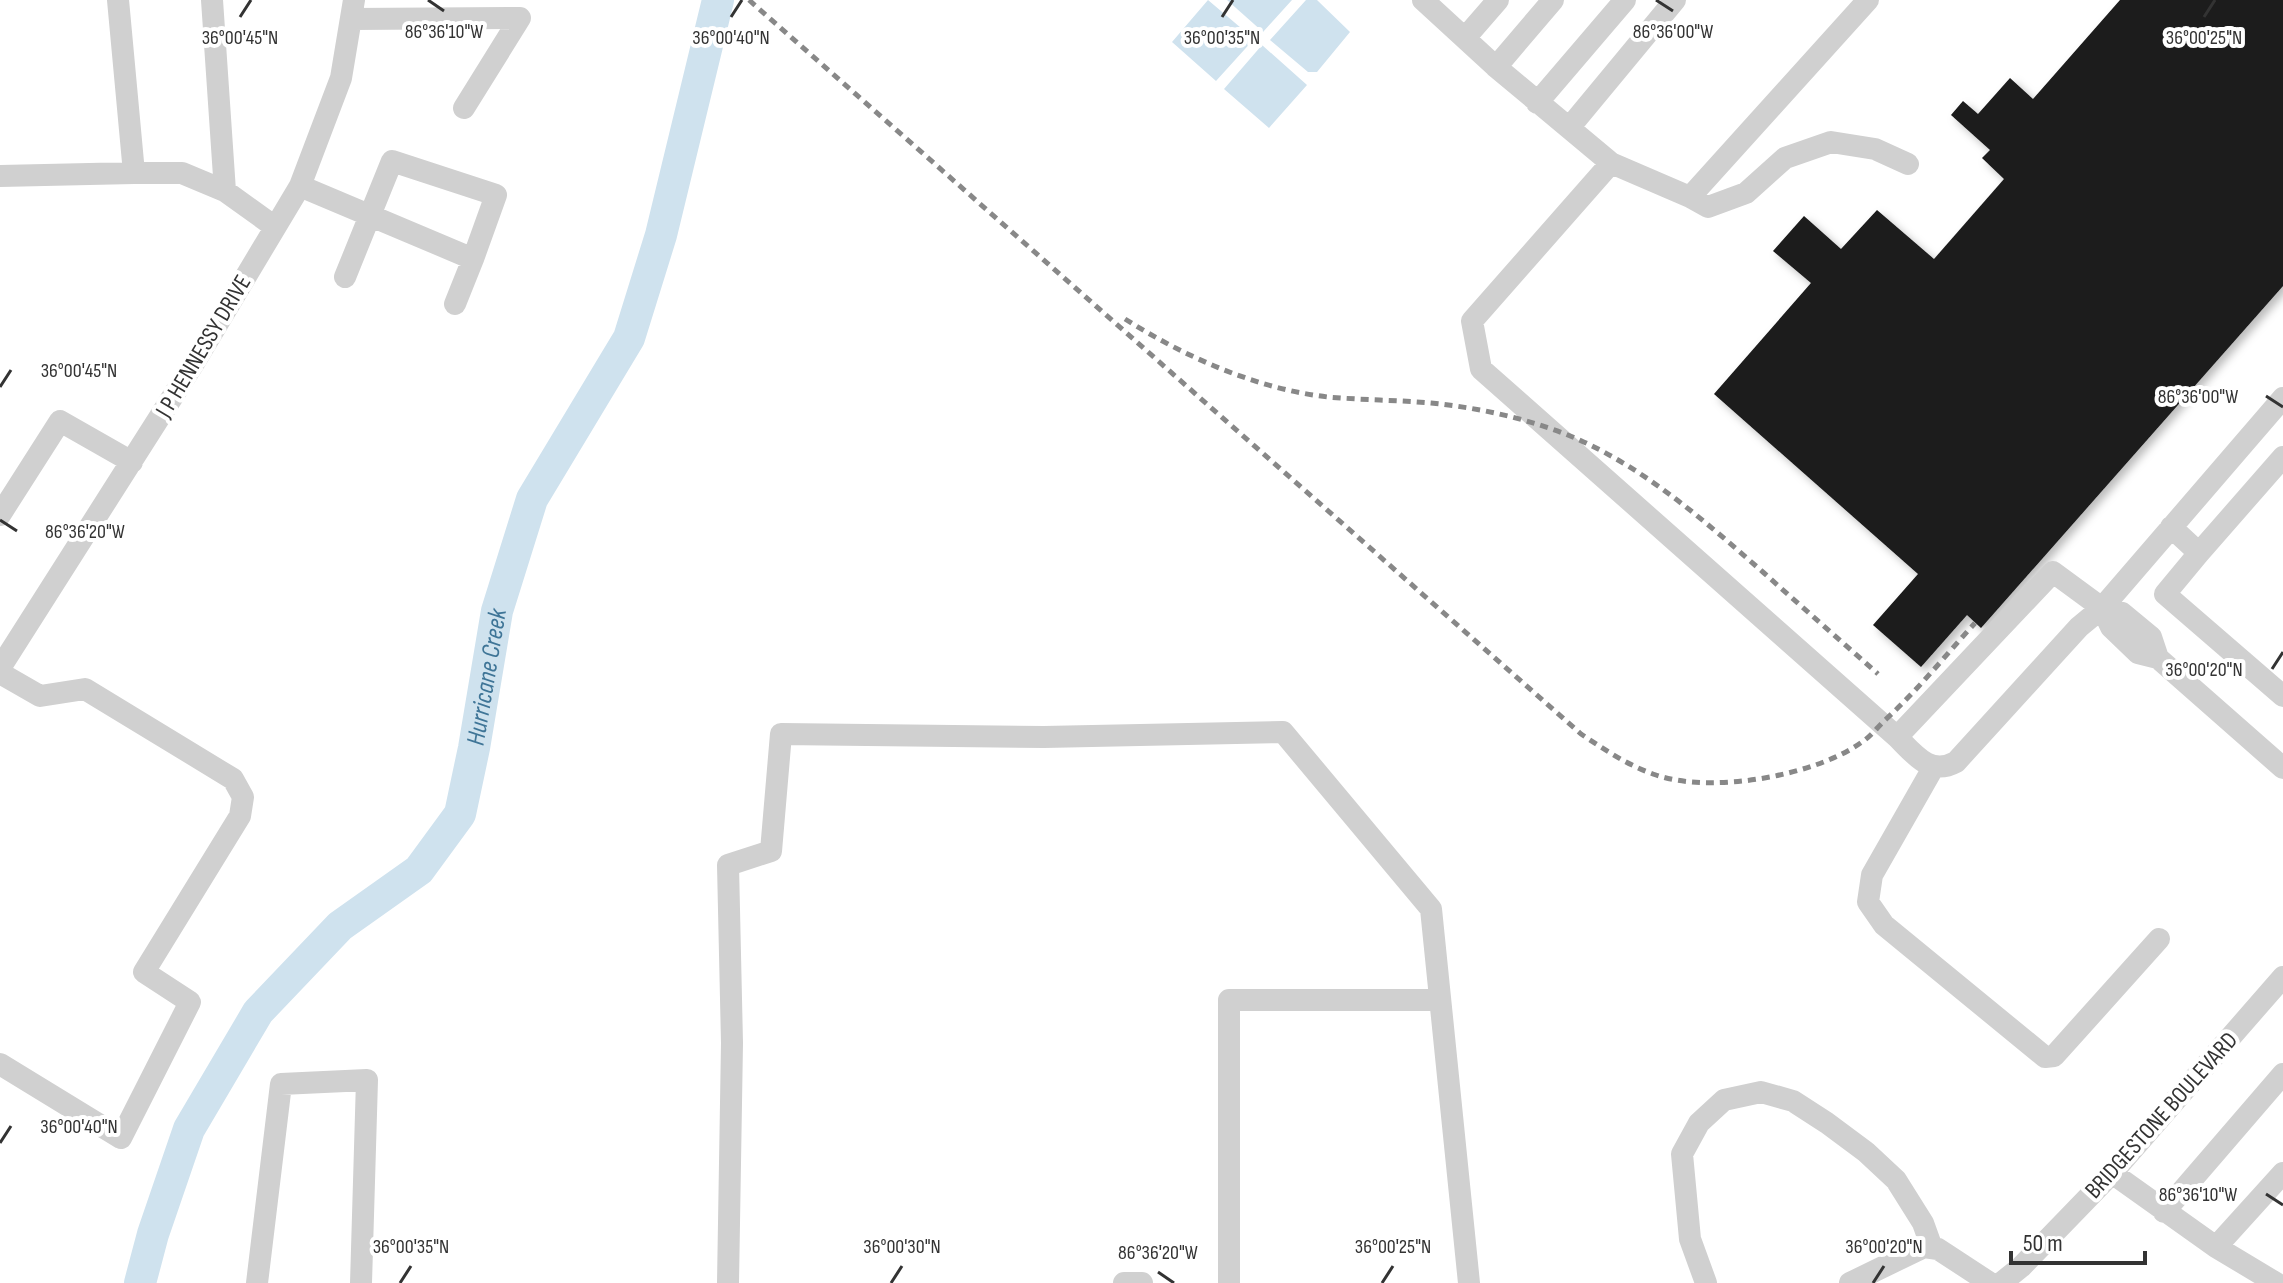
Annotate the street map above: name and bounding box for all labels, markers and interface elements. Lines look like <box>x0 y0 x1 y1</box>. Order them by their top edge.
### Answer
text: 86°36'10"W <box>405 20 483 44</box>
text: 86°36'00"W <box>1633 20 1713 44</box>
text: 36°00'45"N <box>202 26 278 50</box>
text: 36°00'40"N <box>692 26 770 50</box>
text: 36°00'35"N <box>1184 26 1260 50</box>
text: 36°00'25"N <box>2166 26 2242 50</box>
street label: J P HENNESSY DRIVE <box>149 270 257 424</box>
text: 36°00'45"N <box>41 359 117 383</box>
text: 86°36'00"W <box>2158 385 2238 409</box>
text: 86°36'20"W <box>45 520 125 544</box>
water label: Hurricane Creek <box>461 605 514 748</box>
text: 36°00'20"N <box>2165 658 2243 682</box>
street label: BRIDGESTONE BOULEVARD <box>2079 1026 2244 1205</box>
text: 36°00'40"N <box>40 1115 118 1139</box>
text: 86°36'10"W <box>2159 1183 2237 1207</box>
scale bar <box>2011 1215 2145 1265</box>
text: 50 m <box>2023 1229 2063 1258</box>
text: 36°00'35"N <box>373 1235 449 1259</box>
text: 36°00'30"N <box>863 1235 941 1259</box>
text: 36°00'25"N <box>1355 1235 1431 1259</box>
text: 36°00'20"N <box>1845 1235 1923 1259</box>
text: 86°36'20"W <box>1118 1241 1198 1265</box>

